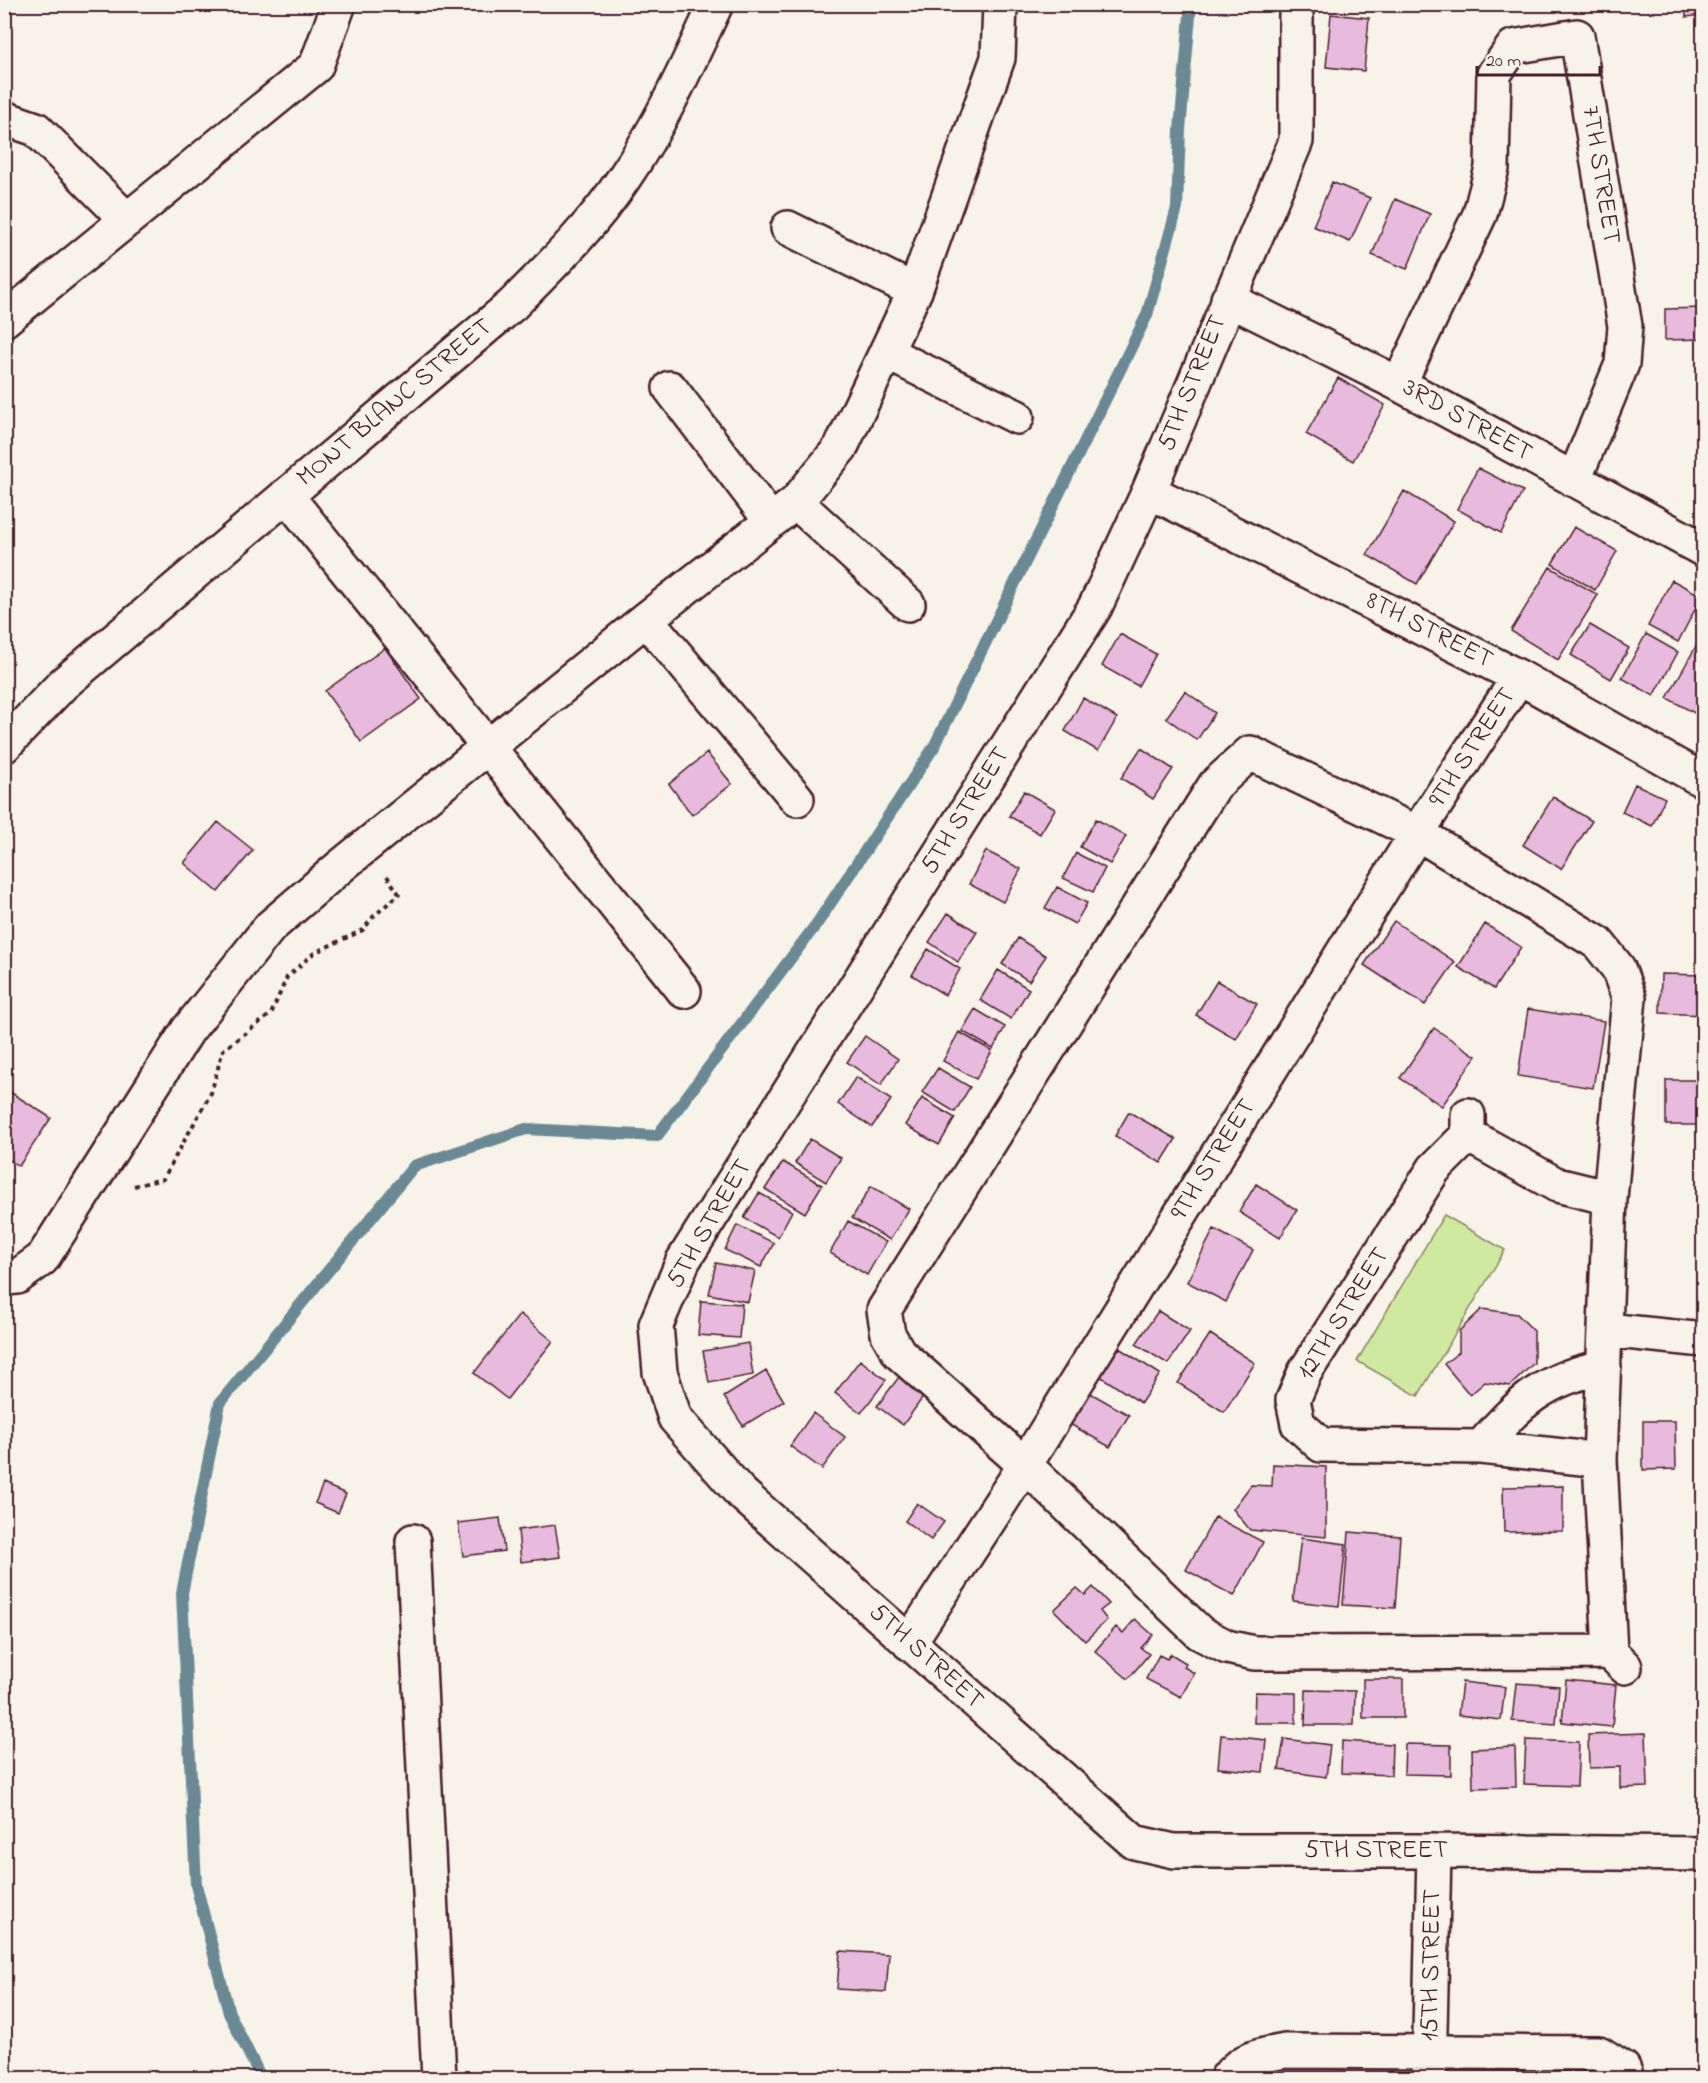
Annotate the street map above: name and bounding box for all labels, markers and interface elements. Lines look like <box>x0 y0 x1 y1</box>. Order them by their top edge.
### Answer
scale bar <box>1477 39 1600 77</box>
text: 20 m <box>1486 49 1521 75</box>
street label: 7TH STREET <box>1570 103 1630 247</box>
street label: MONT BLANC STREET <box>289 309 501 497</box>
street label: 5TH STREET <box>1148 309 1238 457</box>
street label: 3RD STREET <box>1395 370 1539 472</box>
street label: 8TH STREET <box>1359 583 1499 679</box>
street label: 9TH STREET <box>1420 680 1526 816</box>
street label: 5TH STREET <box>912 740 1020 882</box>
street label: 9TH STREET <box>1162 1092 1266 1228</box>
street label: 5TH STREET <box>658 1152 762 1296</box>
street label: 12TH STREET <box>1288 1240 1400 1388</box>
street label: 5TH STREET <box>860 1595 992 1719</box>
street label: 5TH STREET <box>1304 1832 1448 1870</box>
street label: 15TH STREET <box>1412 1889 1452 2041</box>

